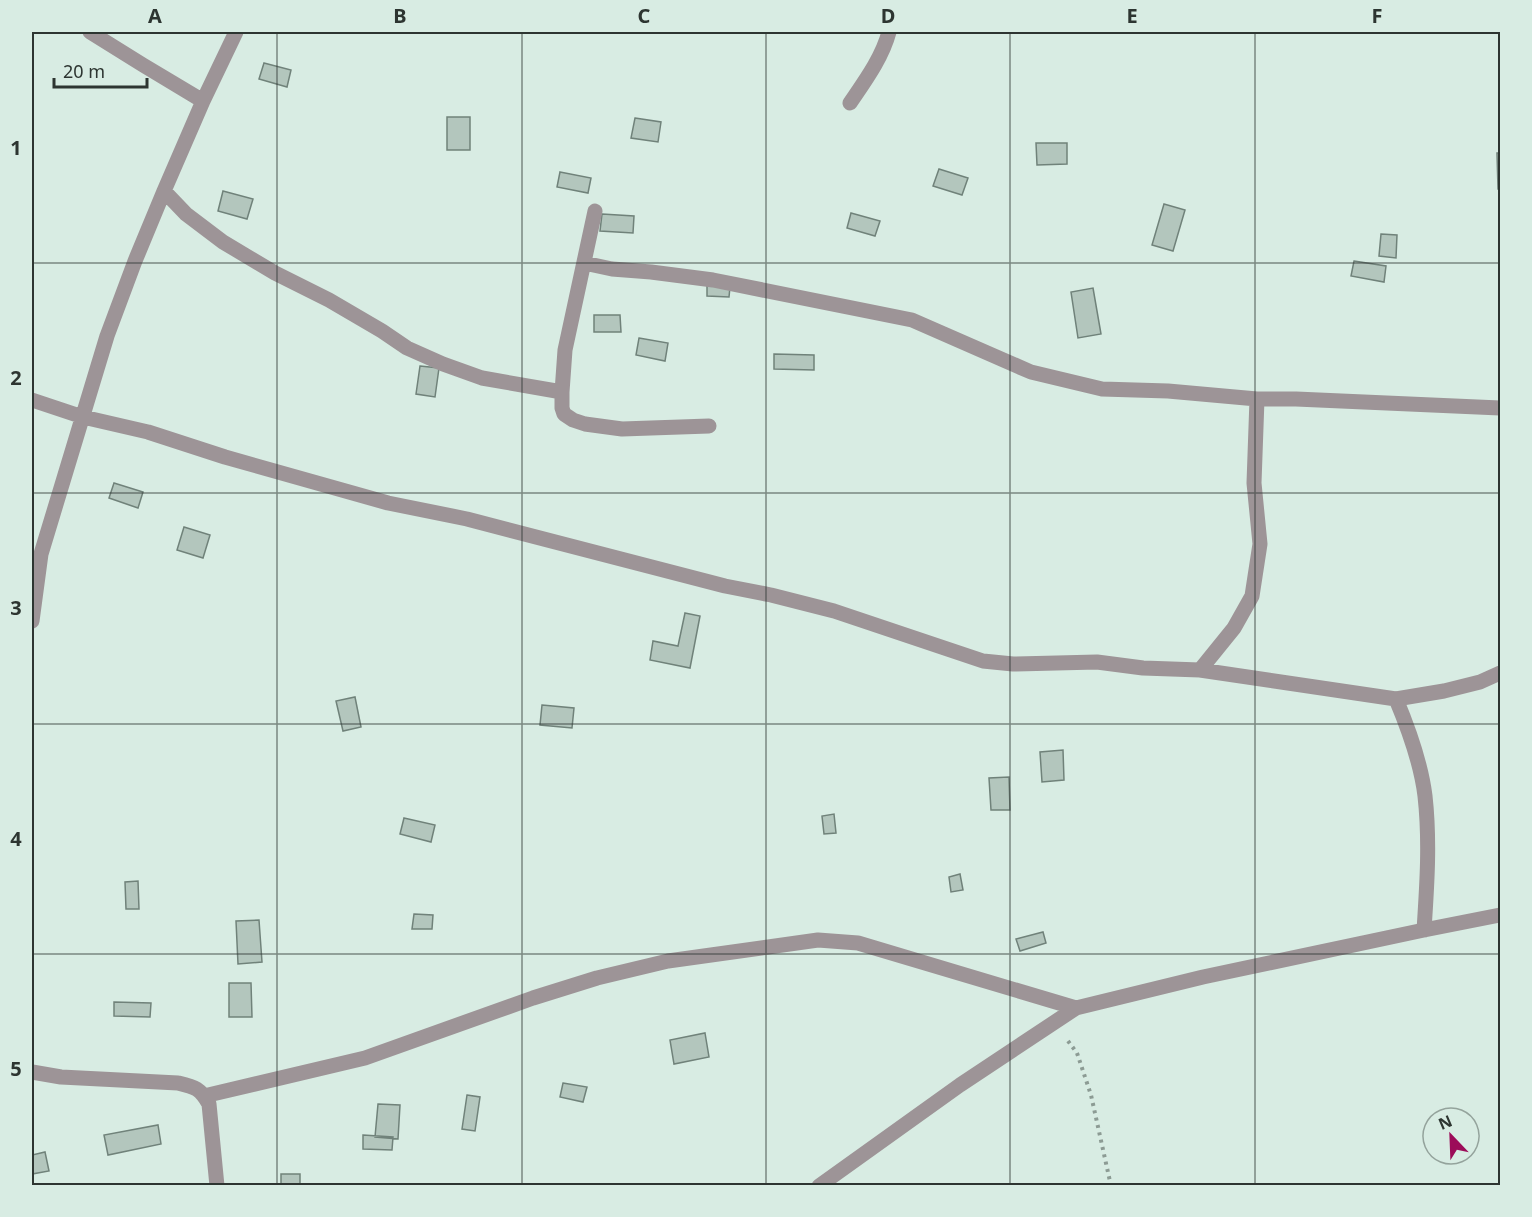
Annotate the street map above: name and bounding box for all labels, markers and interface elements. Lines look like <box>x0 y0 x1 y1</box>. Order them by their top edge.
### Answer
text: A <box>148 2 162 29</box>
text: B <box>393 2 407 29</box>
text: C <box>638 2 651 29</box>
text: D <box>881 2 895 29</box>
text: E <box>1126 2 1138 29</box>
text: F <box>1372 2 1382 29</box>
scale bar <box>54 51 147 89</box>
text: 20 m <box>63 59 105 83</box>
text: 1 <box>10 134 22 161</box>
text: 2 <box>10 364 22 391</box>
text: 3 <box>10 594 22 621</box>
text: 4 <box>10 825 22 852</box>
text: 5 <box>10 1055 22 1082</box>
north arrow <box>1421 1106 1481 1166</box>
text: N <box>1435 1110 1455 1135</box>

